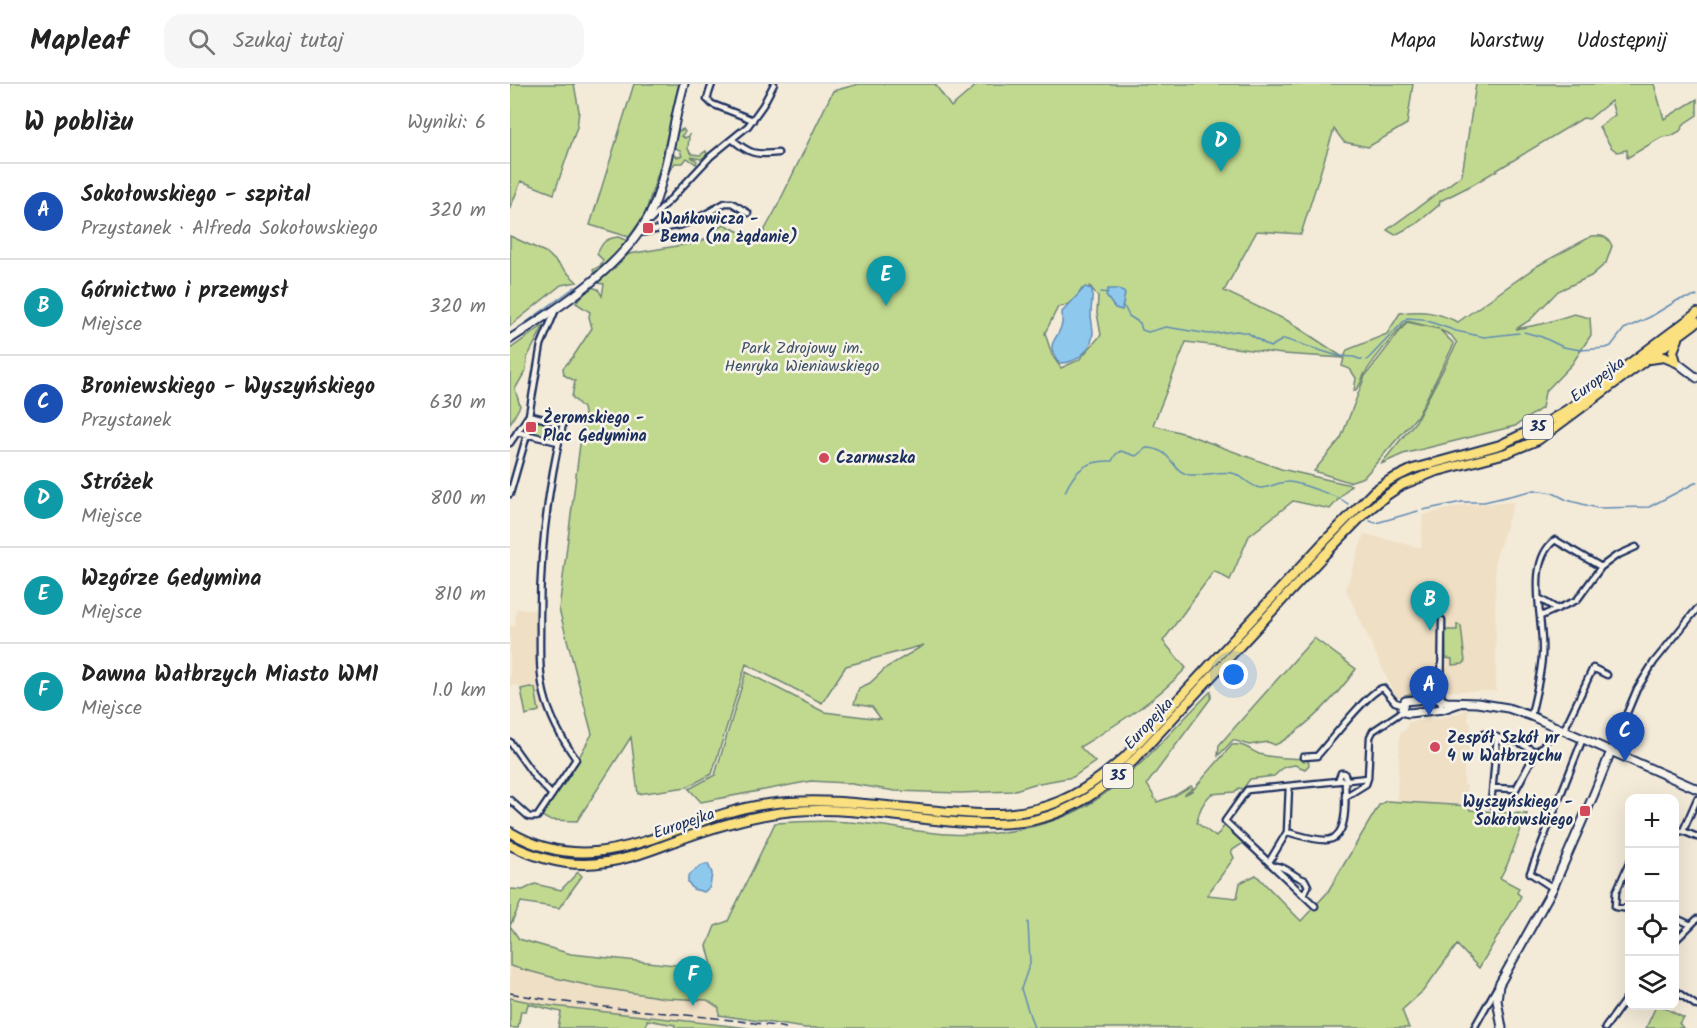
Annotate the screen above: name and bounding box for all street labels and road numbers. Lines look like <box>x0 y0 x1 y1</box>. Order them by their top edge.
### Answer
street label: Europejka <box>1565 351 1631 409</box>
road number: 35 <box>1523 415 1553 439</box>
street label: Europejka <box>1118 692 1180 756</box>
road number: 35 <box>1103 764 1133 788</box>
street label: Europejka <box>650 802 718 846</box>

